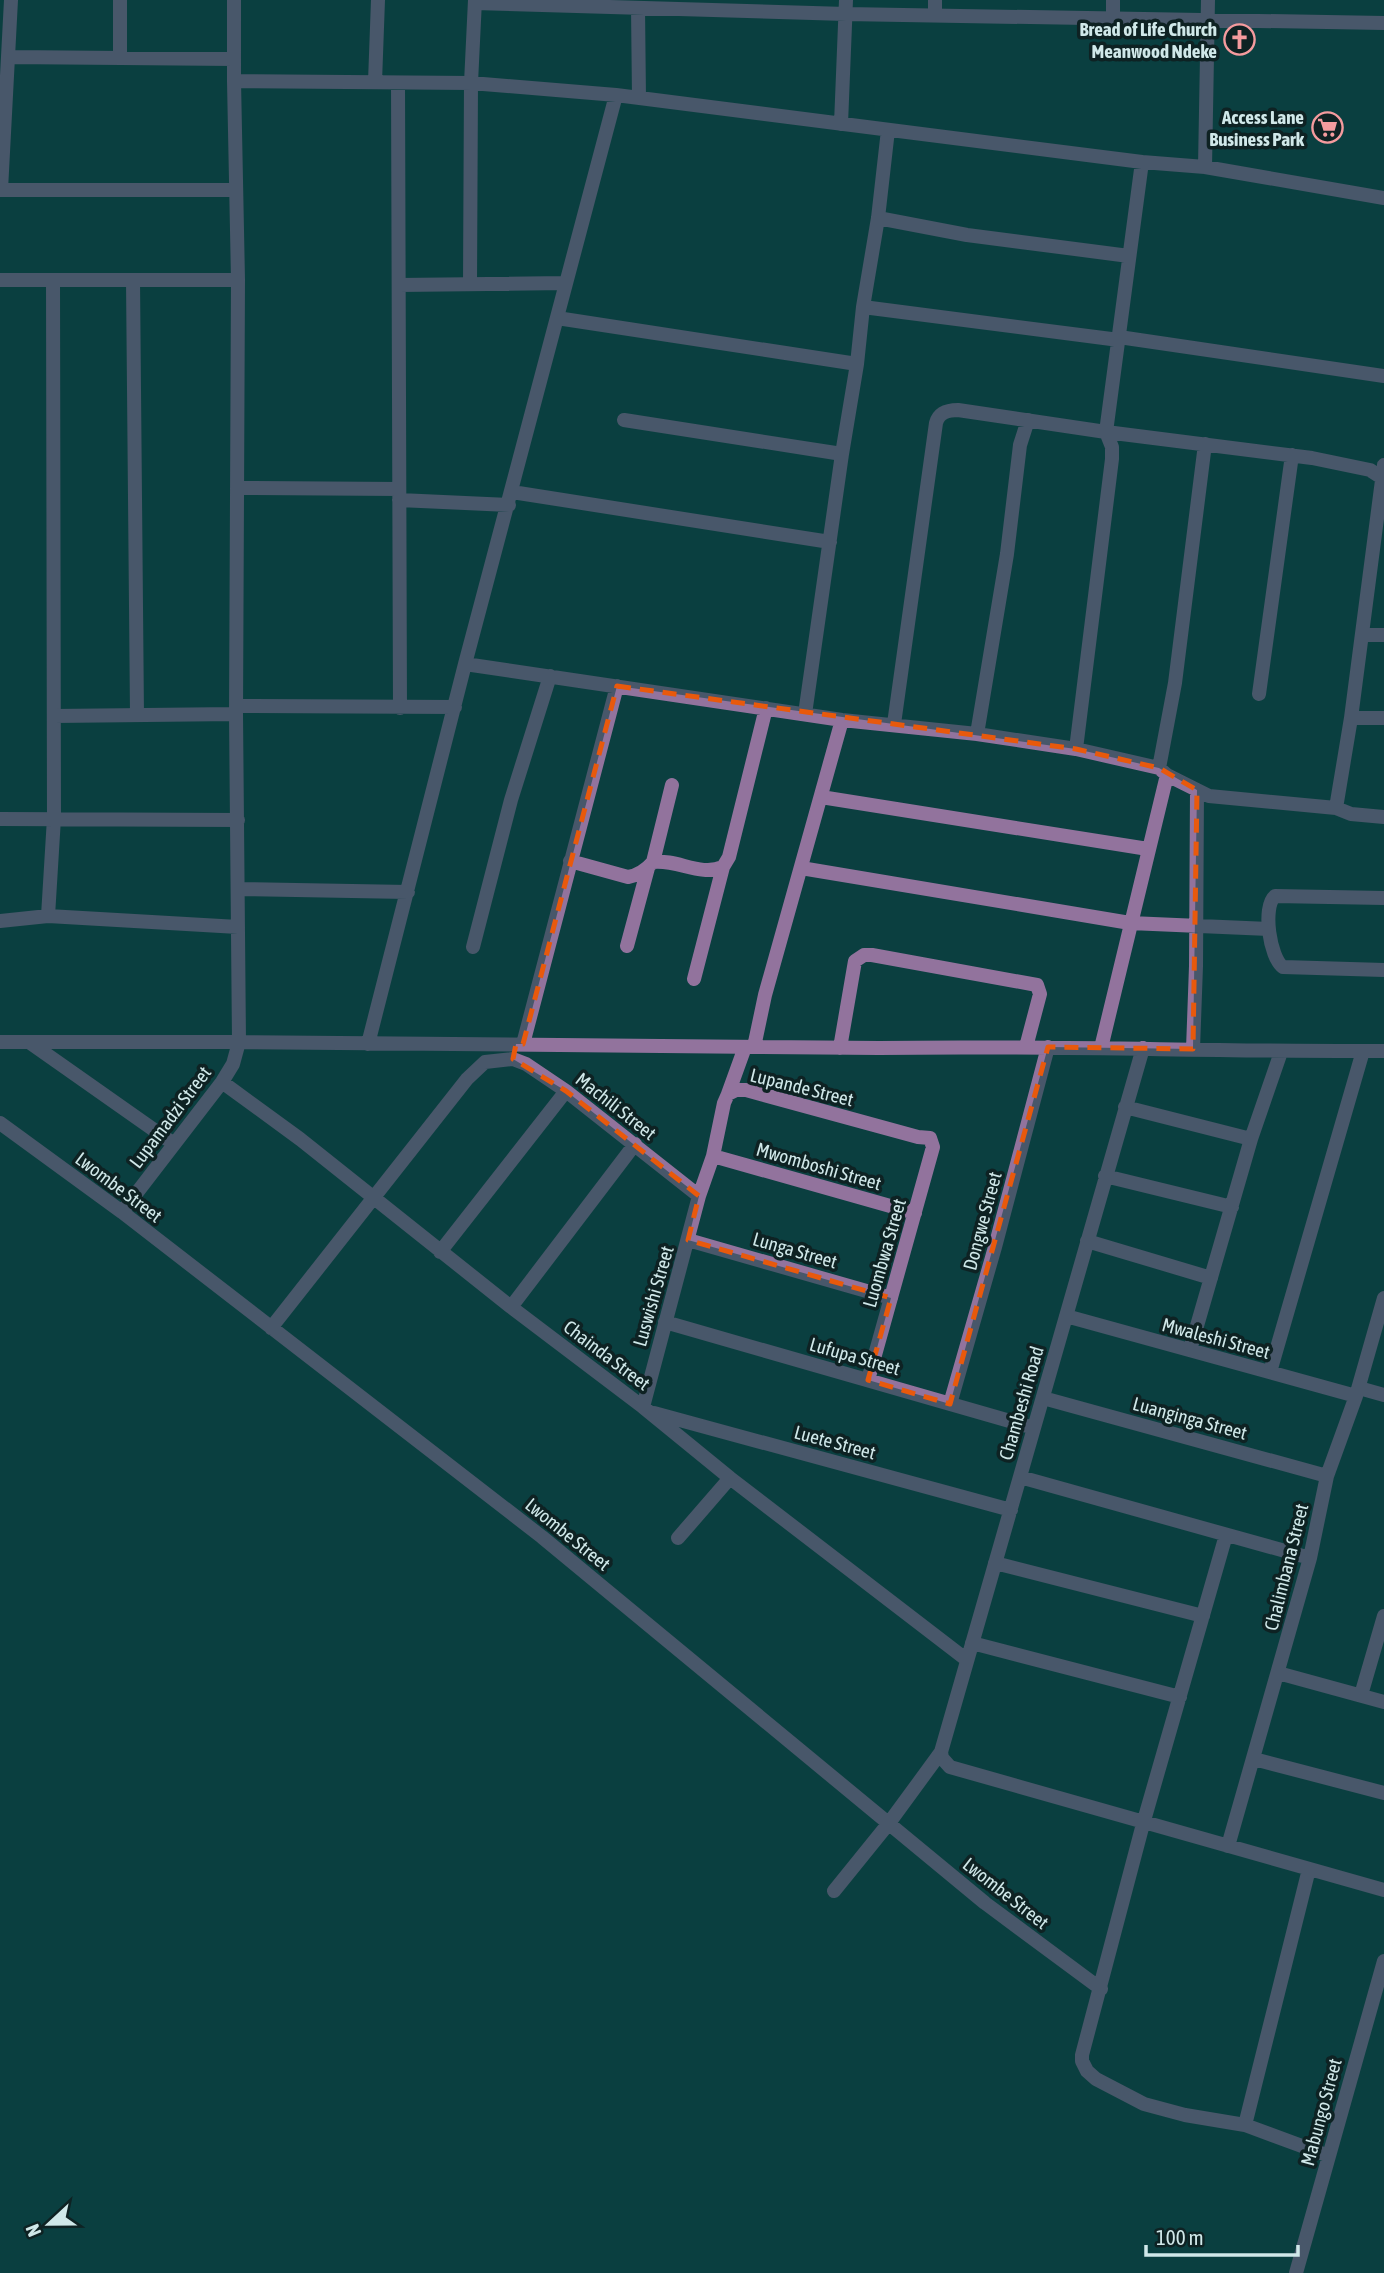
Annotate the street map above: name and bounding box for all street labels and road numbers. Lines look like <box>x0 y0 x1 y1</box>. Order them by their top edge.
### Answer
street label: Lupamadzi Street <box>125 1062 215 1172</box>
street label: Lupande Street <box>748 1064 856 1110</box>
street label: Machili Street <box>571 1068 661 1144</box>
street label: Mwomboshi Street <box>754 1138 884 1194</box>
street label: Lwombe Street <box>71 1147 167 1227</box>
street label: Dongwe Street <box>958 1169 1006 1273</box>
street label: Luombwa Street <box>858 1196 910 1310</box>
street label: Lunga Street <box>750 1227 840 1273</box>
street label: Luswishi Street <box>628 1243 678 1349</box>
street label: Mwaleshi Street <box>1160 1313 1272 1363</box>
street label: Chainda Street <box>560 1315 654 1395</box>
street label: Lufupa Street <box>807 1333 903 1379</box>
street label: Chambeshi Road <box>994 1344 1048 1462</box>
street label: Luanginga Street <box>1131 1392 1249 1444</box>
street label: Luete Street <box>792 1421 878 1463</box>
street label: Lwombe Street <box>521 1493 615 1575</box>
street label: Chalimbana Street <box>1260 1501 1312 1633</box>
street label: Lwombe Street <box>959 1853 1053 1933</box>
street label: Mabungo Street <box>1296 2056 1346 2168</box>

